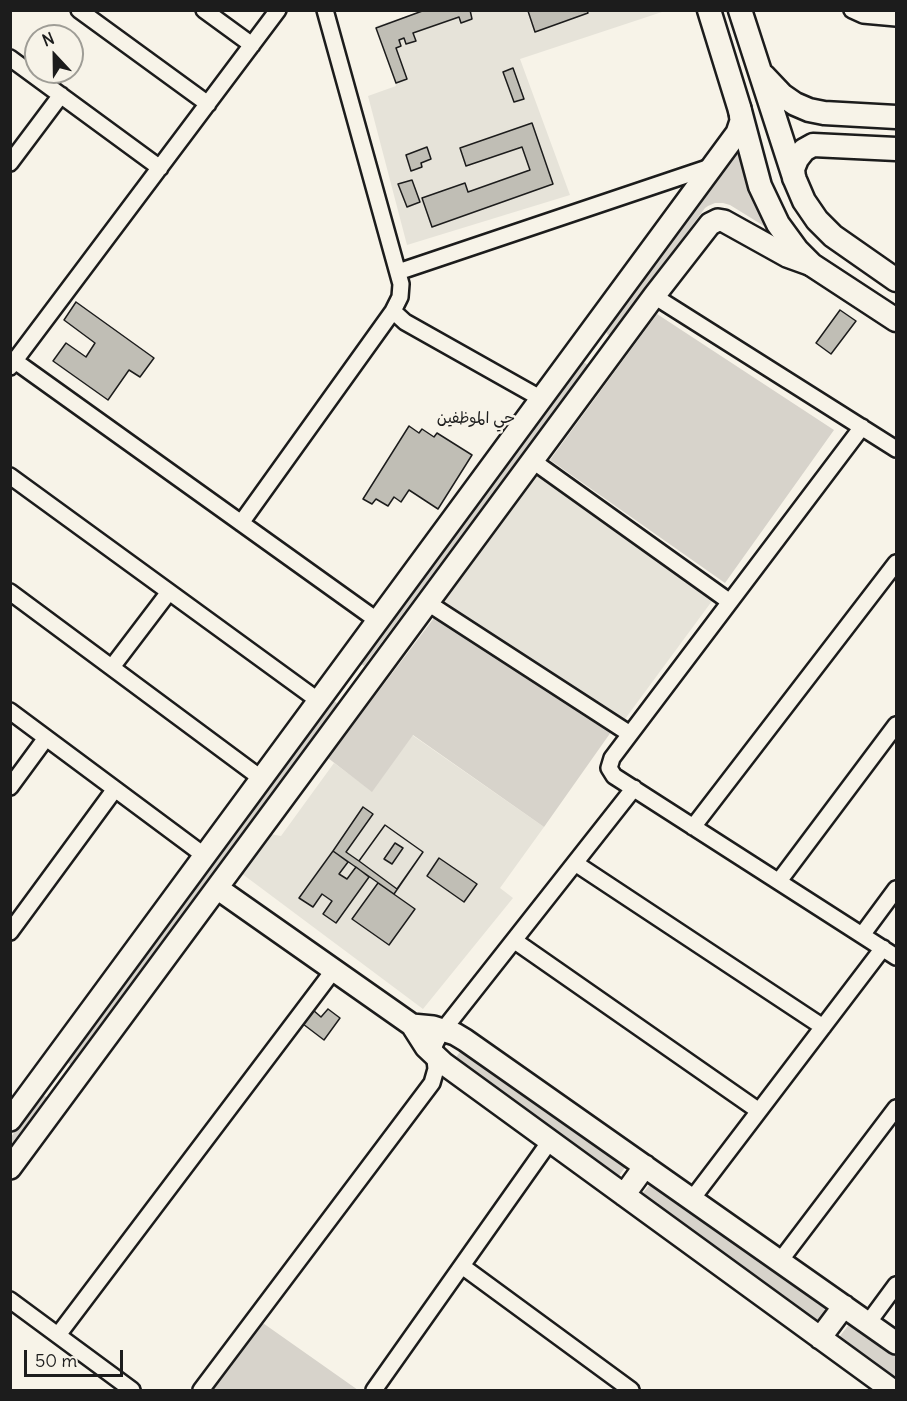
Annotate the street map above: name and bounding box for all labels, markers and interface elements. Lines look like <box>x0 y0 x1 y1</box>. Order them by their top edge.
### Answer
north arrow <box>24 24 84 84</box>
text: N <box>39 28 57 51</box>
district label: حي الموظفين <box>437 408 515 428</box>
scale bar <box>27 1338 126 1376</box>
text: 50 m <box>35 1349 77 1372</box>

